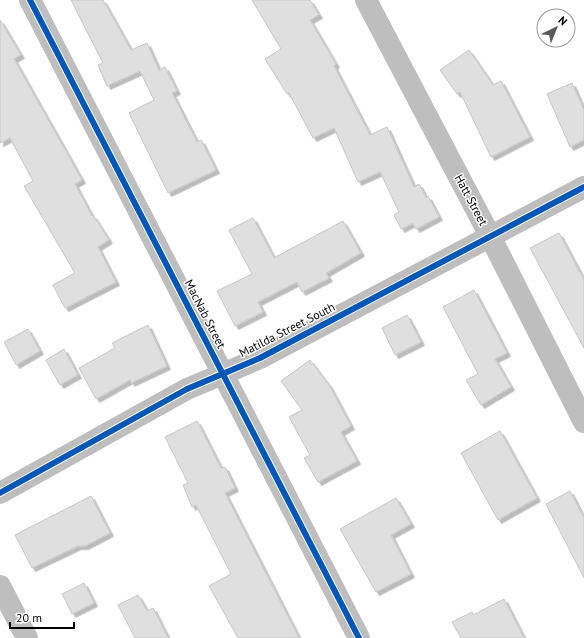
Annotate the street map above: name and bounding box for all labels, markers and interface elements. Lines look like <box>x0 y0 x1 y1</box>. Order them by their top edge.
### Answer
north arrow <box>536 8 576 48</box>
text: N <box>555 13 570 28</box>
street label: Hatt Street <box>452 172 491 228</box>
street label: MacNab Street <box>182 277 229 351</box>
street label: Matilda Street South <box>236 299 337 360</box>
scale bar <box>10 604 74 630</box>
text: 20 m <box>16 610 42 625</box>

